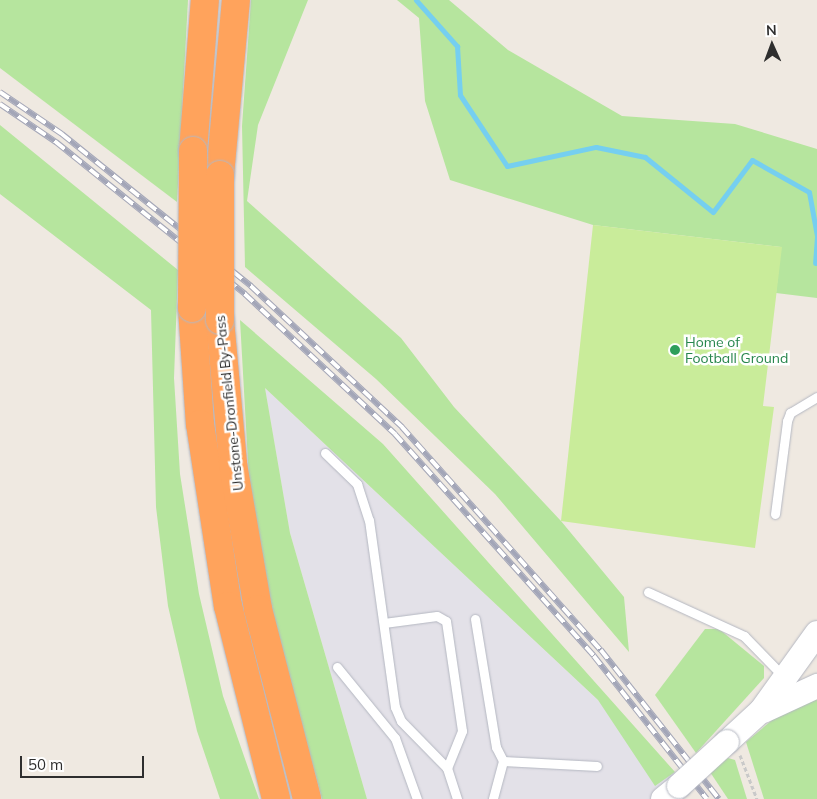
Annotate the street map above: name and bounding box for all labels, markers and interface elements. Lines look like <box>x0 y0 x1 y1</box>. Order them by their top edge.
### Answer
north arrow <box>747 20 797 70</box>
text: N <box>766 21 777 39</box>
street label: Unstone-Dronfield By-Pass <box>211 314 247 492</box>
place label: Home of Football Ground <box>685 334 788 367</box>
marker: Home of Football Ground <box>669 344 681 356</box>
scale bar <box>22 746 146 778</box>
text: 50 m <box>28 755 63 774</box>

